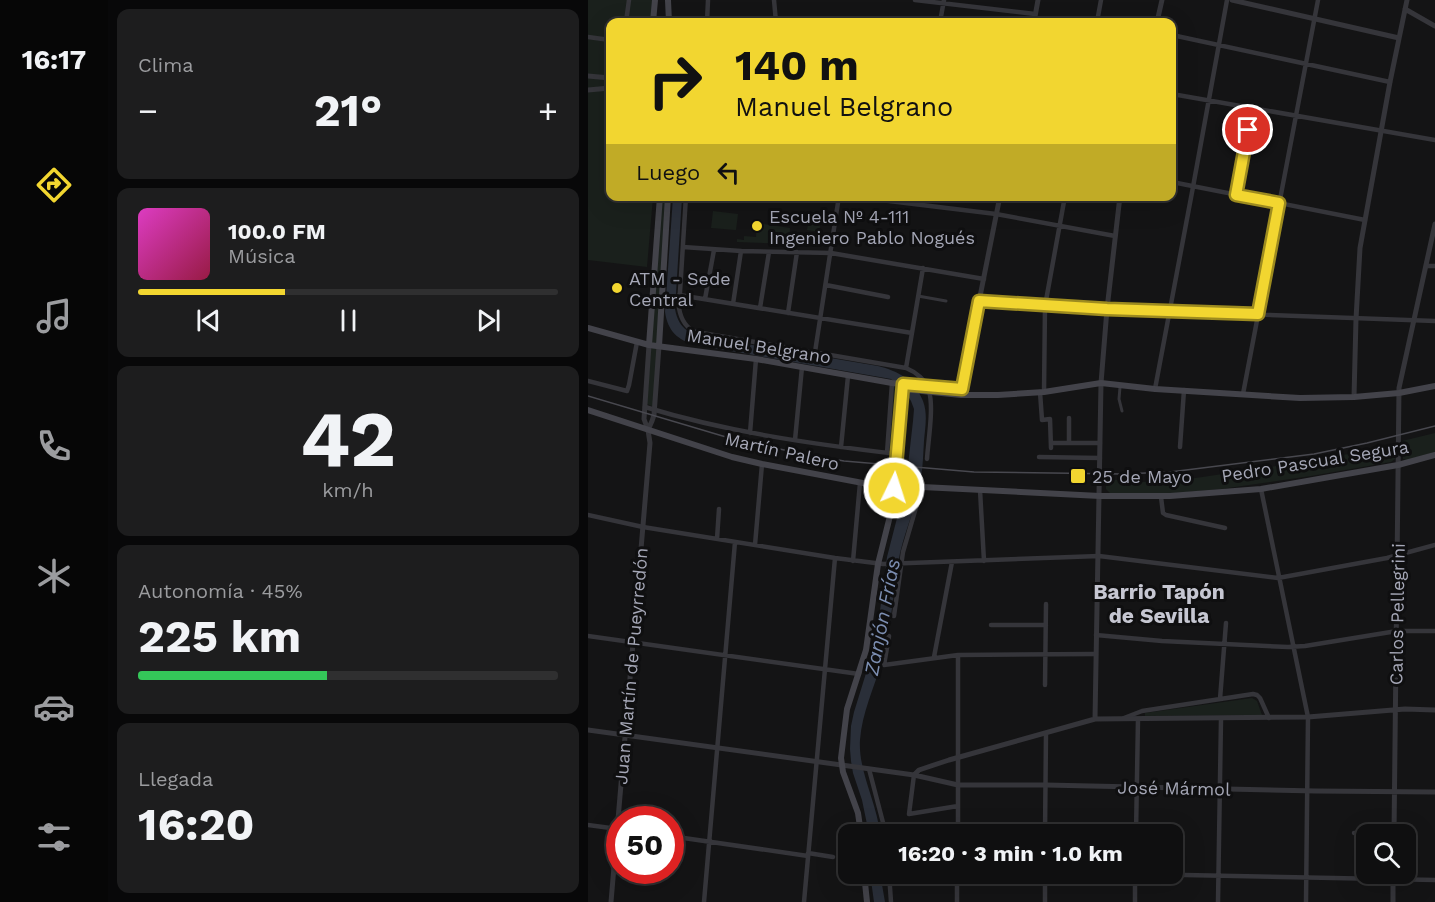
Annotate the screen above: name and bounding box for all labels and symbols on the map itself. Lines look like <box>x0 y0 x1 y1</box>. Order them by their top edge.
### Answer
pin <box>1222 104 1273 155</box>
place label: Escuela Nº 4-111 Ingeniero Pablo Nogués <box>769 206 975 248</box>
marker: Escuela Nº 4-111 Ingeniero Pablo Nogués <box>750 219 764 233</box>
place label: ATM - Sede Central <box>629 268 731 310</box>
marker: ATM - Sede Central <box>610 281 624 295</box>
street label: Manuel Belgrano <box>685 324 833 368</box>
street label: Martín Palero <box>723 428 841 474</box>
street label: Pedro Pascual Segura <box>1220 436 1410 486</box>
position arrow <box>862 456 926 520</box>
place label: 25 de Mayo <box>1092 466 1192 487</box>
marker: 25 de Mayo <box>1069 467 1087 485</box>
street label: Carlos Pellegrini <box>1385 543 1409 685</box>
street label: Juan Martín de Pueyrredón <box>610 547 652 785</box>
water label: Zanjón Frías <box>859 557 905 678</box>
district label: Barrio Tapón de Sevilla <box>1093 579 1225 628</box>
street label: José Mármol <box>1117 777 1231 799</box>
speed limit sign: 50 <box>606 806 684 884</box>

